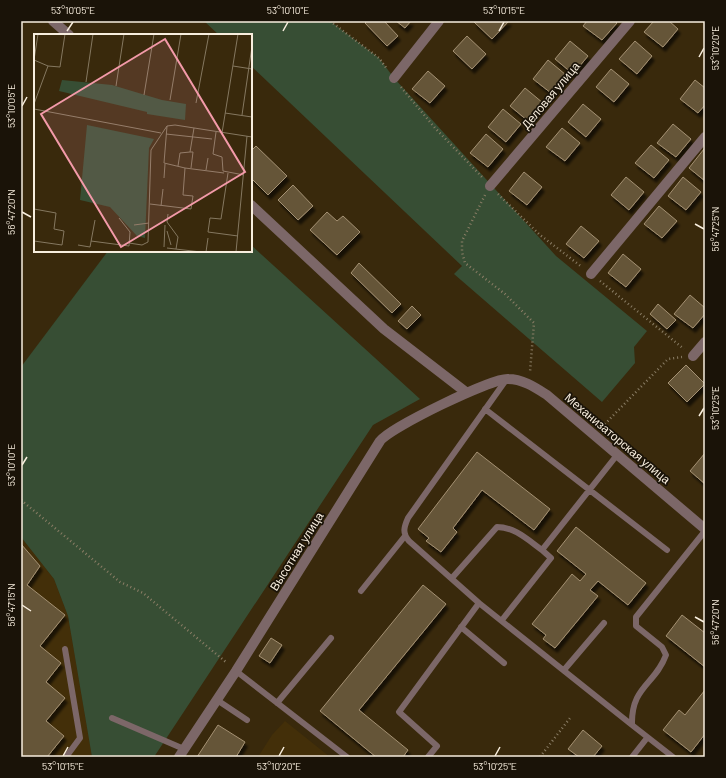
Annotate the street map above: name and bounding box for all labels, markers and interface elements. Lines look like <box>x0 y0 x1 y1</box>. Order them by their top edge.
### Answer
text: 53°10'05"E <box>51 4 95 16</box>
text: 53°10'10"E <box>267 4 309 16</box>
text: 53°10'15"E <box>483 4 525 16</box>
text: 53°10'20"E <box>709 26 721 70</box>
inset map <box>34 34 252 252</box>
street label: Деловая улица <box>518 58 583 132</box>
text: 53°10'05"E <box>5 84 17 128</box>
text: 56°47'20"N <box>5 189 17 235</box>
text: 56°47'25"N <box>709 206 721 252</box>
text: 53°10'25"E <box>709 386 721 430</box>
street label: Механизаторская улица <box>562 390 674 487</box>
text: 53°10'10"E <box>5 444 17 486</box>
street label: Высотная улица <box>266 509 327 593</box>
text: 56°47'15"N <box>5 583 17 627</box>
text: 56°47'20"N <box>709 599 721 645</box>
text: 53°10'15"E <box>42 760 84 772</box>
text: 53°10'20"E <box>257 760 301 772</box>
text: 53°10'25"E <box>473 760 517 772</box>

